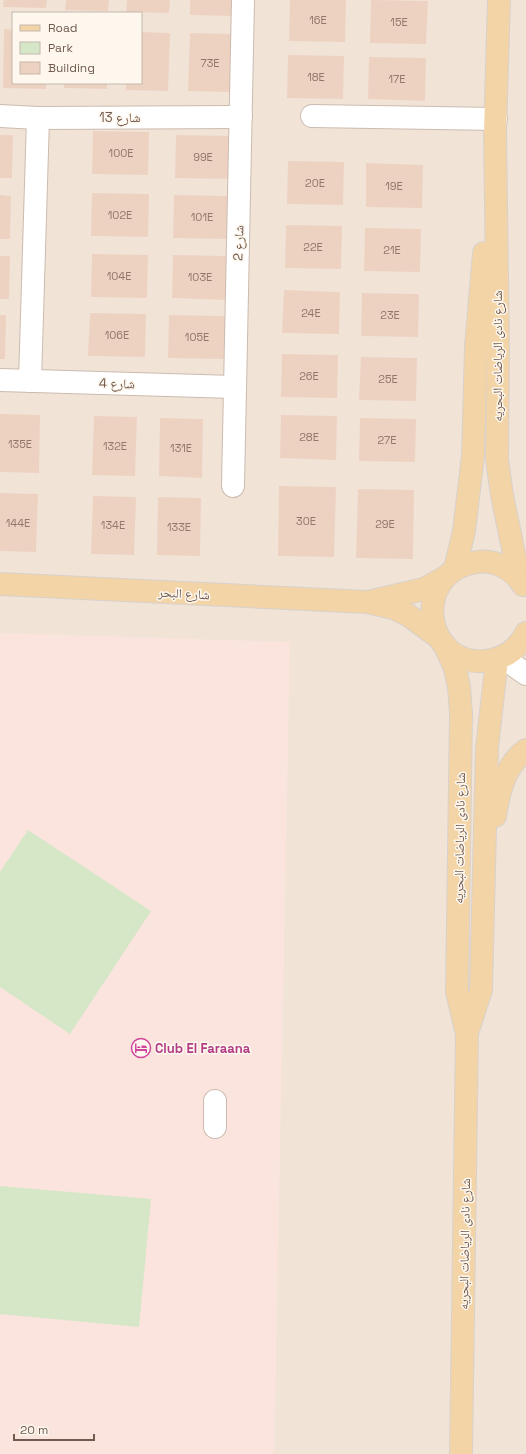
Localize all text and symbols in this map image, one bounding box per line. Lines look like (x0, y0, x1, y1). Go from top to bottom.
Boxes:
legend (12, 12, 142, 84)
house number: 16E (309, 13, 327, 27)
house number: 15E (390, 15, 408, 29)
text: Road (48, 20, 77, 36)
text: Park (48, 40, 73, 56)
house number: 73E (200, 56, 220, 70)
text: Building (48, 60, 95, 76)
house number: 18E (307, 70, 325, 84)
house number: 17E (389, 72, 406, 86)
street label: شارع 13 (99, 109, 141, 127)
house number: 100E (109, 146, 133, 160)
house number: 99E (193, 150, 213, 164)
house number: 20E (305, 176, 325, 190)
house number: 19E (385, 179, 403, 193)
house number: 102E (108, 208, 132, 222)
house number: 101E (191, 210, 213, 224)
street label: شارع 2 (229, 225, 249, 261)
house number: 22E (303, 240, 323, 254)
house number: 21E (383, 243, 401, 257)
house number: 104E (107, 269, 131, 283)
house number: 103E (188, 270, 212, 284)
street label: شارع نادى الرياضات البحريه (489, 290, 507, 422)
house number: 24E (301, 306, 321, 320)
house number: 23E (380, 308, 400, 322)
house number: 106E (105, 328, 129, 342)
house number: 105E (185, 330, 209, 344)
house number: 26E (299, 369, 319, 383)
house number: 25E (378, 372, 398, 386)
street label: شارع 4 (99, 374, 135, 394)
house number: 28E (299, 430, 319, 444)
house number: 27E (378, 433, 396, 447)
house number: 135E (8, 437, 32, 451)
house number: 132E (103, 439, 127, 453)
house number: 131E (170, 441, 192, 455)
house number: 30E (296, 514, 316, 528)
house number: 144E (6, 516, 30, 530)
house number: 29E (375, 517, 395, 531)
house number: 134E (101, 518, 125, 532)
house number: 133E (167, 520, 191, 534)
street label: شارع البحر (157, 584, 210, 604)
street label: شارع نادى الرياضات البحريه (450, 772, 470, 904)
hotel icon: Club El Faraana (130, 1037, 152, 1059)
place label: Club El Faraana (155, 1040, 251, 1057)
street label: شارع نادى الرياضات البحريه (455, 1178, 475, 1310)
scale bar (14, 1416, 94, 1442)
text: 20 m (20, 1422, 48, 1438)

